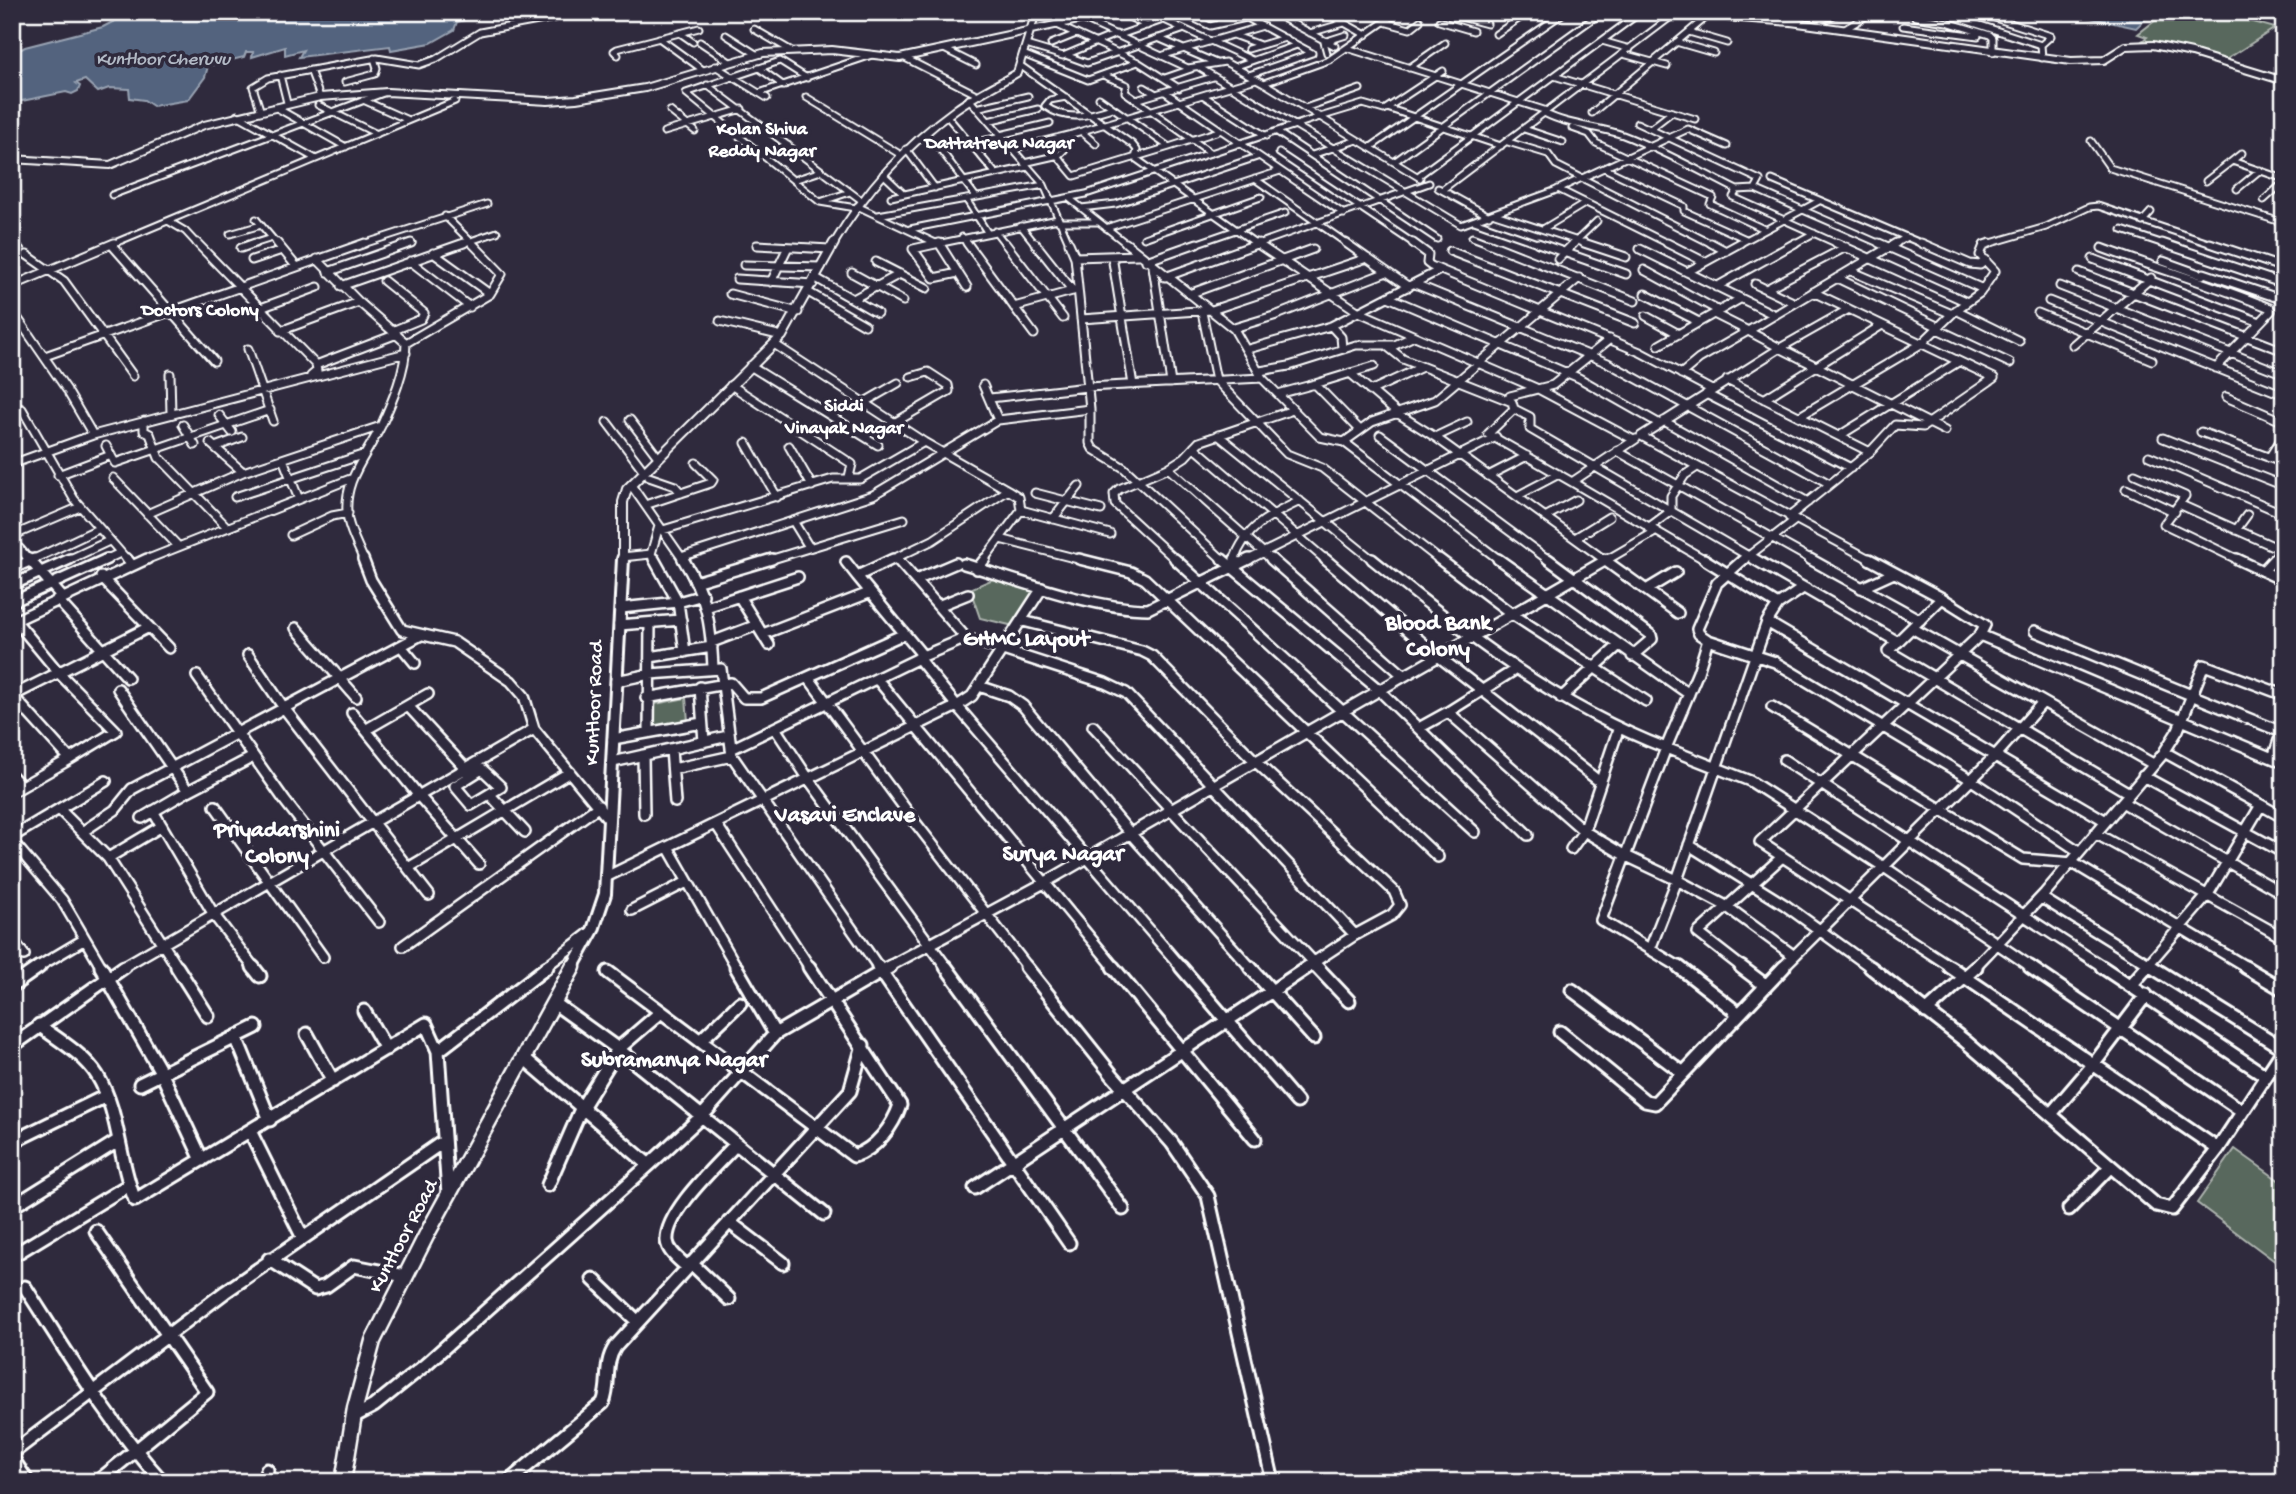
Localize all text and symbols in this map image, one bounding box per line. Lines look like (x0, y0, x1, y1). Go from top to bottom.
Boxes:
water label: Kuntloor Cheruvu (96, 49, 232, 72)
district label: Kolan Shiva Reddy Nagar (708, 119, 818, 164)
district label: Dattatreya Nagar (923, 133, 1076, 156)
district label: Doctors Colony (139, 300, 259, 323)
district label: Siddi Vinayak Nagar (784, 396, 905, 441)
district label: Blood Bank Colony (1384, 611, 1493, 664)
district label: GHMC Layout (963, 627, 1092, 654)
street label: Kuntloor Road (581, 639, 611, 766)
district label: Vasavi Enclave (774, 803, 916, 830)
district label: Priyadarshini Colony (212, 818, 340, 871)
district label: Surya Nagar (1003, 842, 1126, 869)
district label: Subramanya Nagar (581, 1048, 770, 1075)
street label: Kuntloor Road (365, 1175, 446, 1298)

